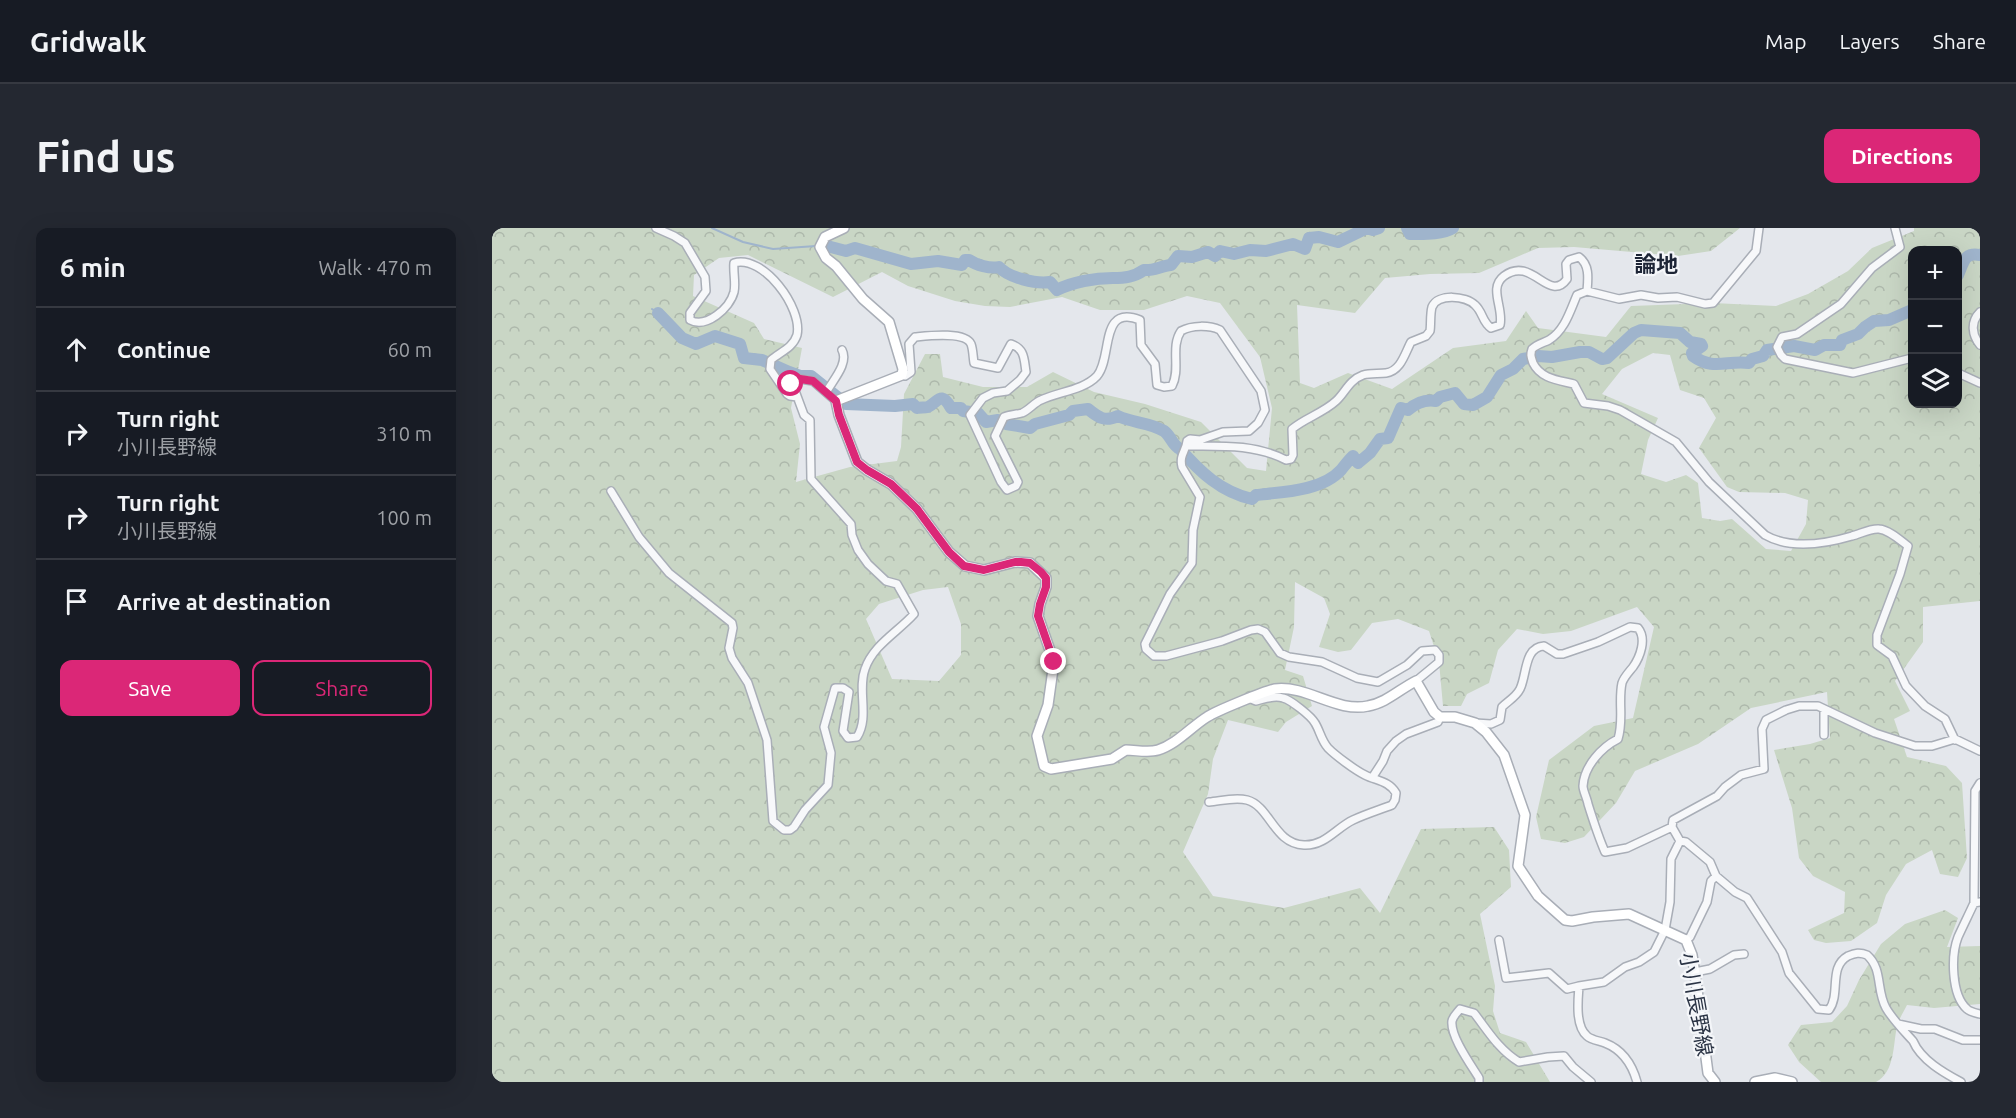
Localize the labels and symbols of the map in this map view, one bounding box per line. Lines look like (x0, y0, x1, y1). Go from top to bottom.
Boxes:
district label: 論地 (1634, 251, 1678, 276)
route start (777, 370, 803, 396)
route end (1040, 648, 1066, 674)
street label: 小川長野線 (1676, 950, 1718, 1058)

